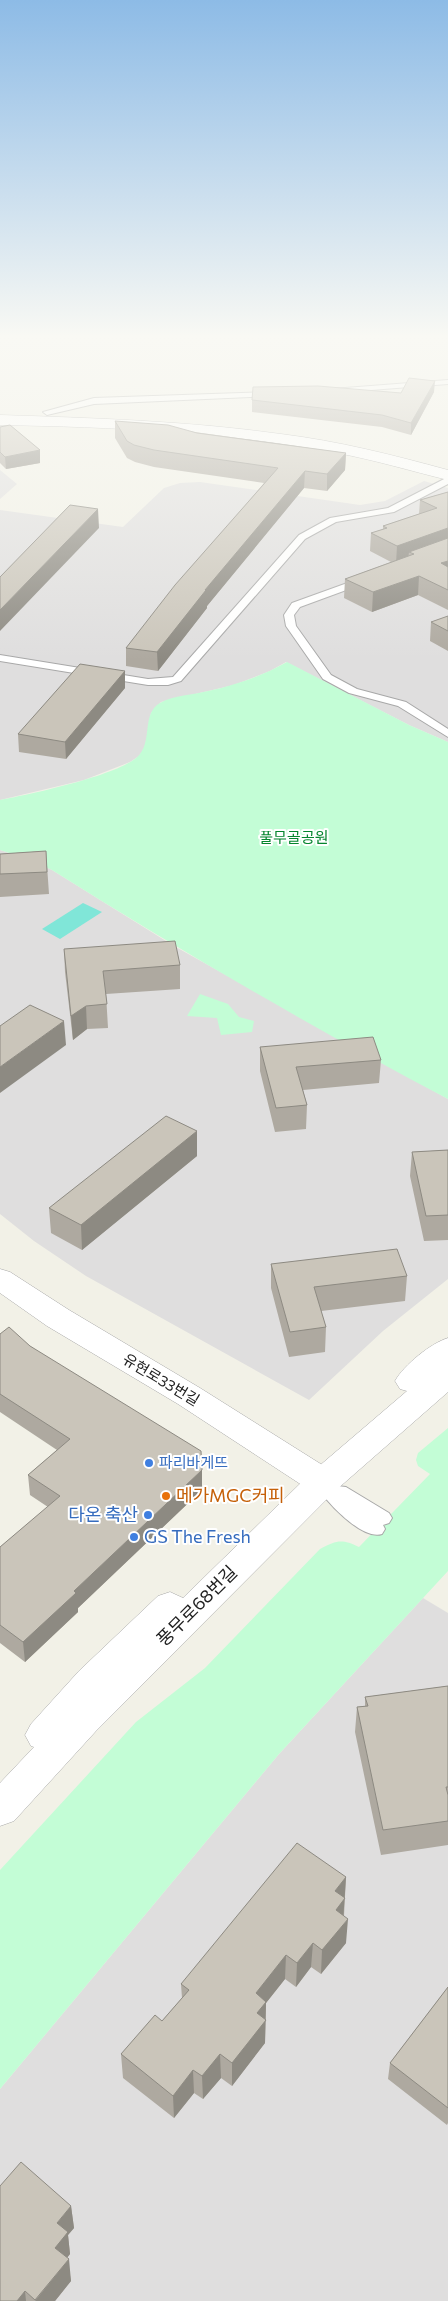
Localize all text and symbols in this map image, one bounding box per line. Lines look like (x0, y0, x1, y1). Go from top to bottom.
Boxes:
park label: 풀무골공원 (259, 828, 329, 846)
street label: 유현로33번길 (120, 1349, 203, 1409)
place label: 파리바게뜨 (159, 1453, 228, 1471)
marker: 파리바게뜨 (143, 1457, 155, 1469)
place label: 메가MGC커피 (176, 1484, 285, 1506)
marker: 메가MGC커피 (160, 1490, 172, 1502)
place label: 다온 축산 (68, 1503, 138, 1525)
marker: 다온 축산 (142, 1509, 154, 1521)
place label: GS The Fresh (144, 1525, 251, 1547)
marker: GS The Fresh (128, 1531, 140, 1543)
street label: 풍무로68번길 (152, 1561, 241, 1650)

